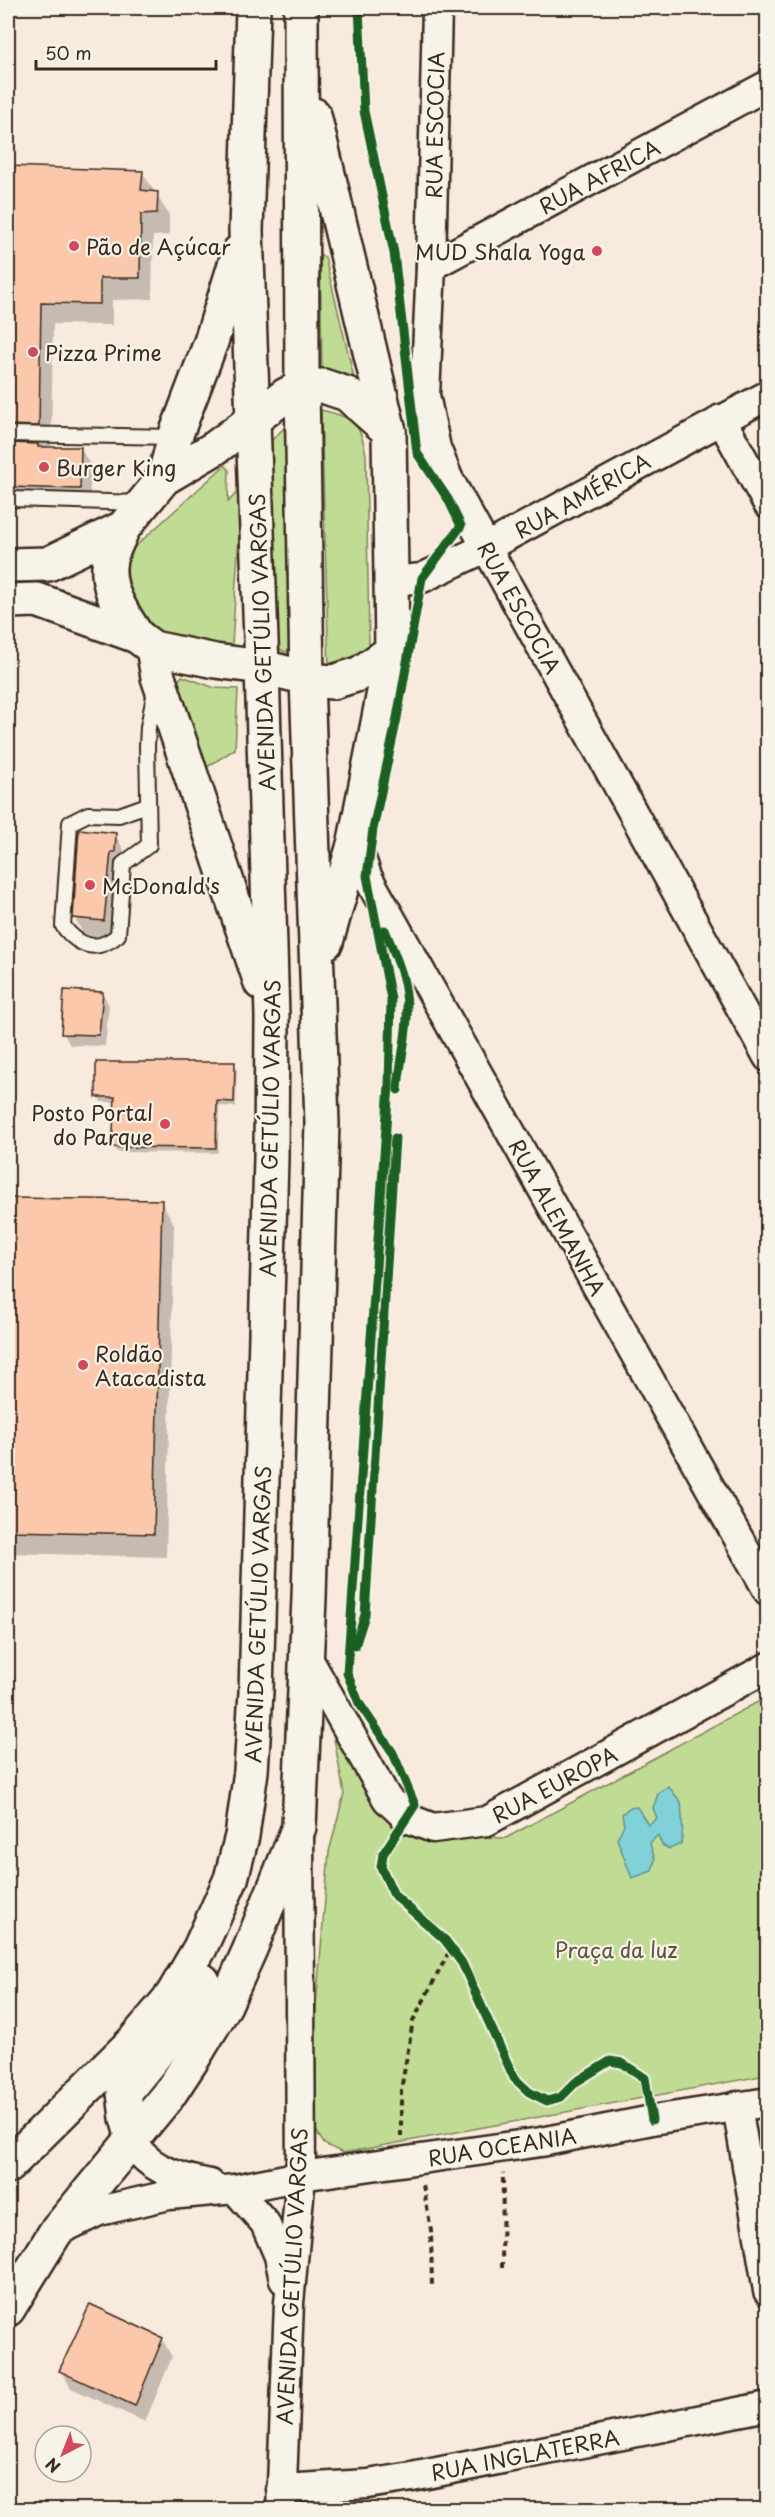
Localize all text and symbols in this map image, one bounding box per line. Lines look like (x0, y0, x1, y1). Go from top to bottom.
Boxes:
scale bar (36, 33, 216, 71)
text: 50 m (45, 39, 92, 66)
street label: RUA ESCOCIA (417, 51, 451, 199)
street label: RUA AFRICA (533, 131, 665, 221)
place label: Pão de Açúcar (86, 230, 231, 262)
place label: MUD Shala Yoga (415, 235, 585, 267)
marker: Pão de Açúcar (67, 239, 81, 253)
marker: MUD Shala Yoga (590, 244, 604, 258)
place label: Pizza Prime (45, 336, 162, 368)
marker: Pizza Prime (26, 345, 40, 359)
street label: RUA AMÉRICA (508, 444, 656, 546)
place label: Burger King (56, 451, 176, 483)
marker: Burger King (37, 460, 51, 474)
street label: AVENIDA GETÚLIO VARGAS (240, 493, 282, 791)
street label: RUA ESCOCIA (470, 535, 570, 679)
place label: McDonald's (102, 869, 220, 901)
marker: McDonald's (83, 878, 97, 892)
street label: AVENIDA GETÚLIO VARGAS (250, 979, 288, 1277)
place label: Posto Portal do Parque (31, 1096, 153, 1152)
marker: Posto Portal do Parque (158, 1117, 172, 1131)
street label: RUA ALEMANHA (502, 1133, 614, 1301)
place label: Roldão Atacadista (95, 1337, 206, 1393)
marker: Roldão Atacadista (76, 1358, 90, 1372)
street label: AVENIDA GETÚLIO VARGAS (236, 1465, 278, 1763)
street label: RUA EUROPA (486, 1738, 622, 1830)
park label: Praça da luz (555, 1933, 677, 1965)
street label: RUA OCEANIA (425, 2118, 579, 2174)
street label: AVENIDA GETÚLIO VARGAS (267, 2126, 315, 2426)
street label: RUA INGLATERRA (428, 2420, 622, 2488)
north arrow (33, 2424, 93, 2484)
text: N (40, 2453, 65, 2479)

